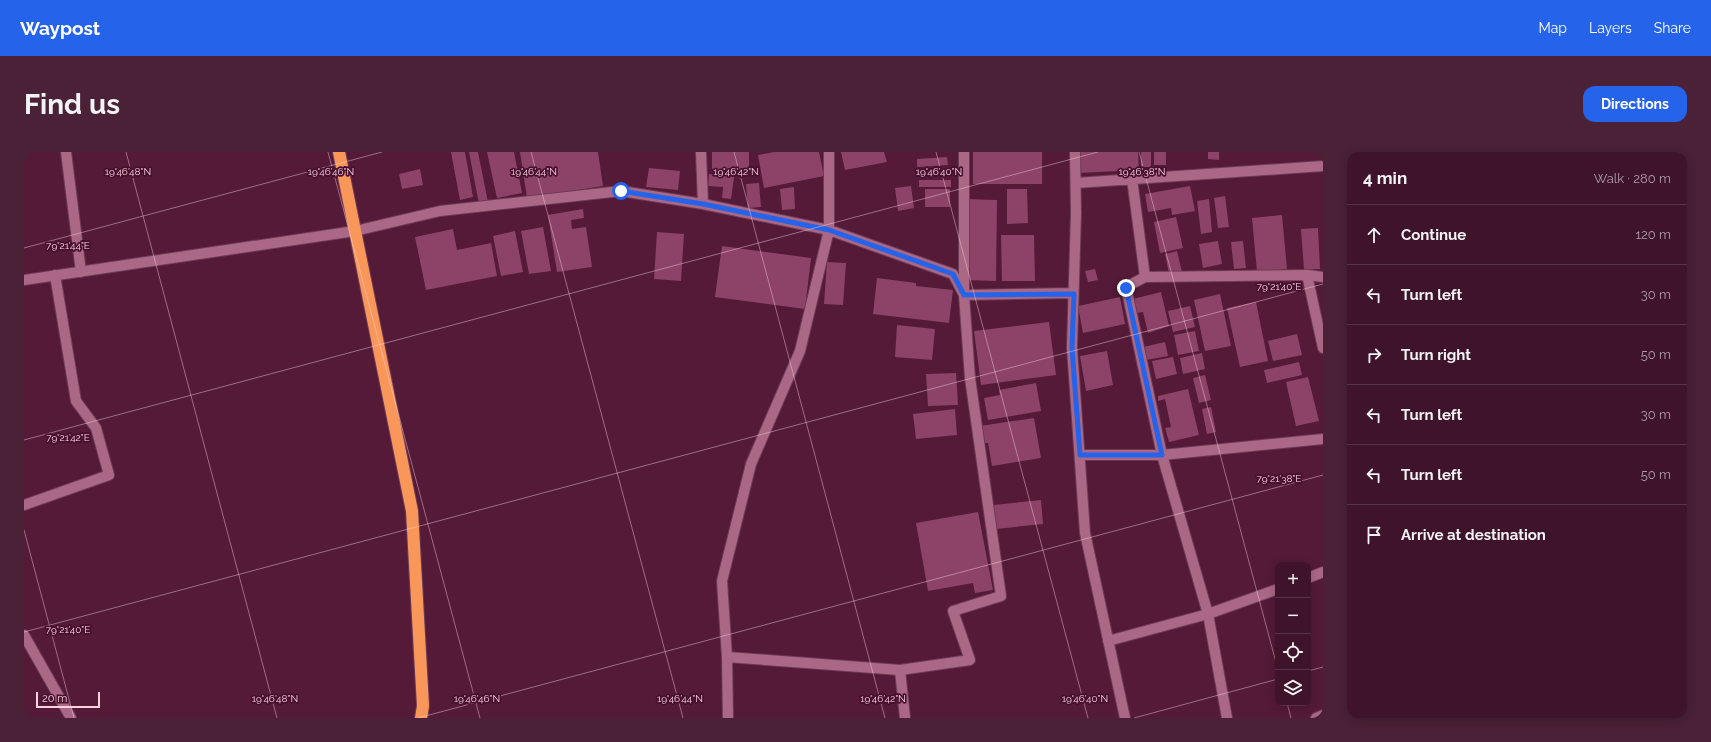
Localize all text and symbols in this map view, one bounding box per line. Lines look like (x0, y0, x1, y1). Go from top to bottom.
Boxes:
text: Waypost (20, 17, 100, 39)
text: Map (1539, 20, 1567, 36)
text: Layers (1589, 20, 1632, 36)
text: Share (1654, 20, 1691, 36)
button: Directions (1583, 86, 1687, 122)
text: Find us (24, 88, 120, 121)
text: 19°46'48"N (105, 166, 151, 177)
text: 19°46'46"N (308, 166, 354, 177)
text: 19°46'44"N (511, 166, 557, 177)
text: 19°46'42"N (713, 166, 759, 177)
text: 19°46'40"N (916, 166, 962, 177)
text: 19°46'38"N (1119, 166, 1165, 177)
text: 4 min (1363, 168, 1407, 188)
text: Walk · 280 m (1594, 171, 1671, 186)
route start (612, 182, 630, 200)
icon: ahead (1363, 224, 1385, 246)
text: Continue (1401, 226, 1466, 244)
text: 120 m (1635, 227, 1671, 242)
text: 79°21'44"E (46, 240, 90, 251)
route end (1117, 279, 1135, 297)
text: 79°21'40"E (1257, 281, 1301, 292)
icon: left (1363, 284, 1385, 306)
text: Turn left (1401, 286, 1462, 304)
text: 30 m (1641, 287, 1671, 302)
icon: right (1363, 344, 1385, 366)
text: Turn right (1401, 346, 1471, 364)
text: 50 m (1641, 347, 1671, 362)
icon: left (1363, 404, 1385, 426)
text: Turn left (1401, 406, 1462, 424)
text: 30 m (1641, 407, 1671, 422)
text: 79°21'42"E (46, 432, 90, 443)
icon: left (1363, 464, 1385, 486)
text: Turn left (1401, 466, 1462, 484)
text: 50 m (1641, 467, 1671, 482)
text: 79°21'38"E (1257, 473, 1301, 484)
icon: arrive (1363, 524, 1385, 546)
text: Arrive at destination (1401, 526, 1546, 544)
map controls (1275, 562, 1311, 706)
button: + (1275, 562, 1311, 598)
button: − (1275, 598, 1311, 634)
text: 79°21'40"E (46, 624, 90, 635)
button: locate (1275, 634, 1311, 670)
button: layers (1275, 670, 1311, 706)
scale bar (36, 690, 100, 709)
text: 20 m (42, 692, 67, 705)
text: 19°46'48"N (252, 693, 298, 704)
text: 19°46'46"N (454, 693, 500, 704)
text: 19°46'44"N (657, 693, 703, 704)
text: 19°46'42"N (860, 693, 906, 704)
text: 19°46'40"N (1062, 693, 1108, 704)

